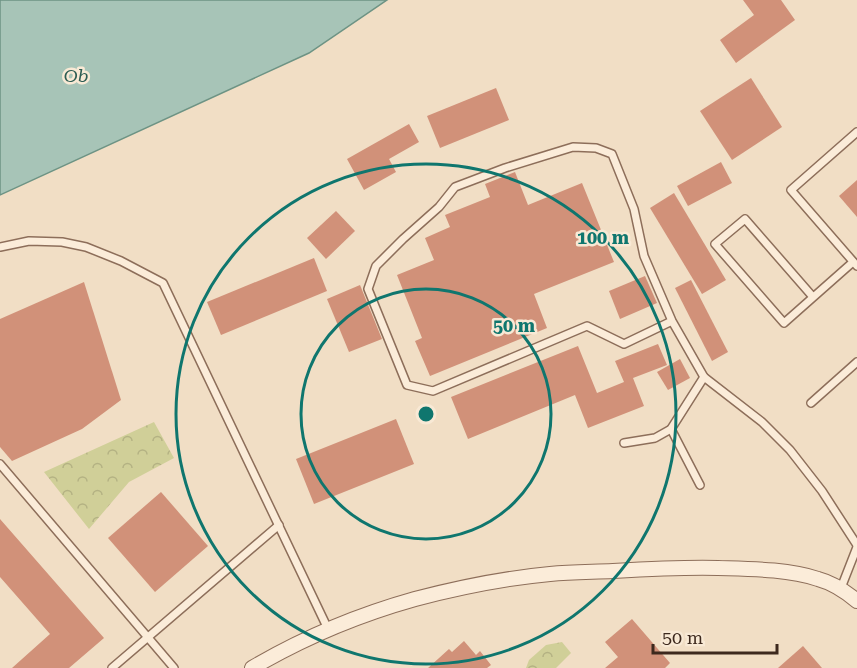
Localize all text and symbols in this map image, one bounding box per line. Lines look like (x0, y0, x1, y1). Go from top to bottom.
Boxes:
water label: Ob (64, 65, 88, 86)
text: 100 m (577, 227, 630, 248)
text: 50 m (493, 315, 536, 336)
centre of rings (416, 404, 436, 424)
scale bar (653, 617, 778, 655)
text: 50 m (662, 627, 703, 648)

